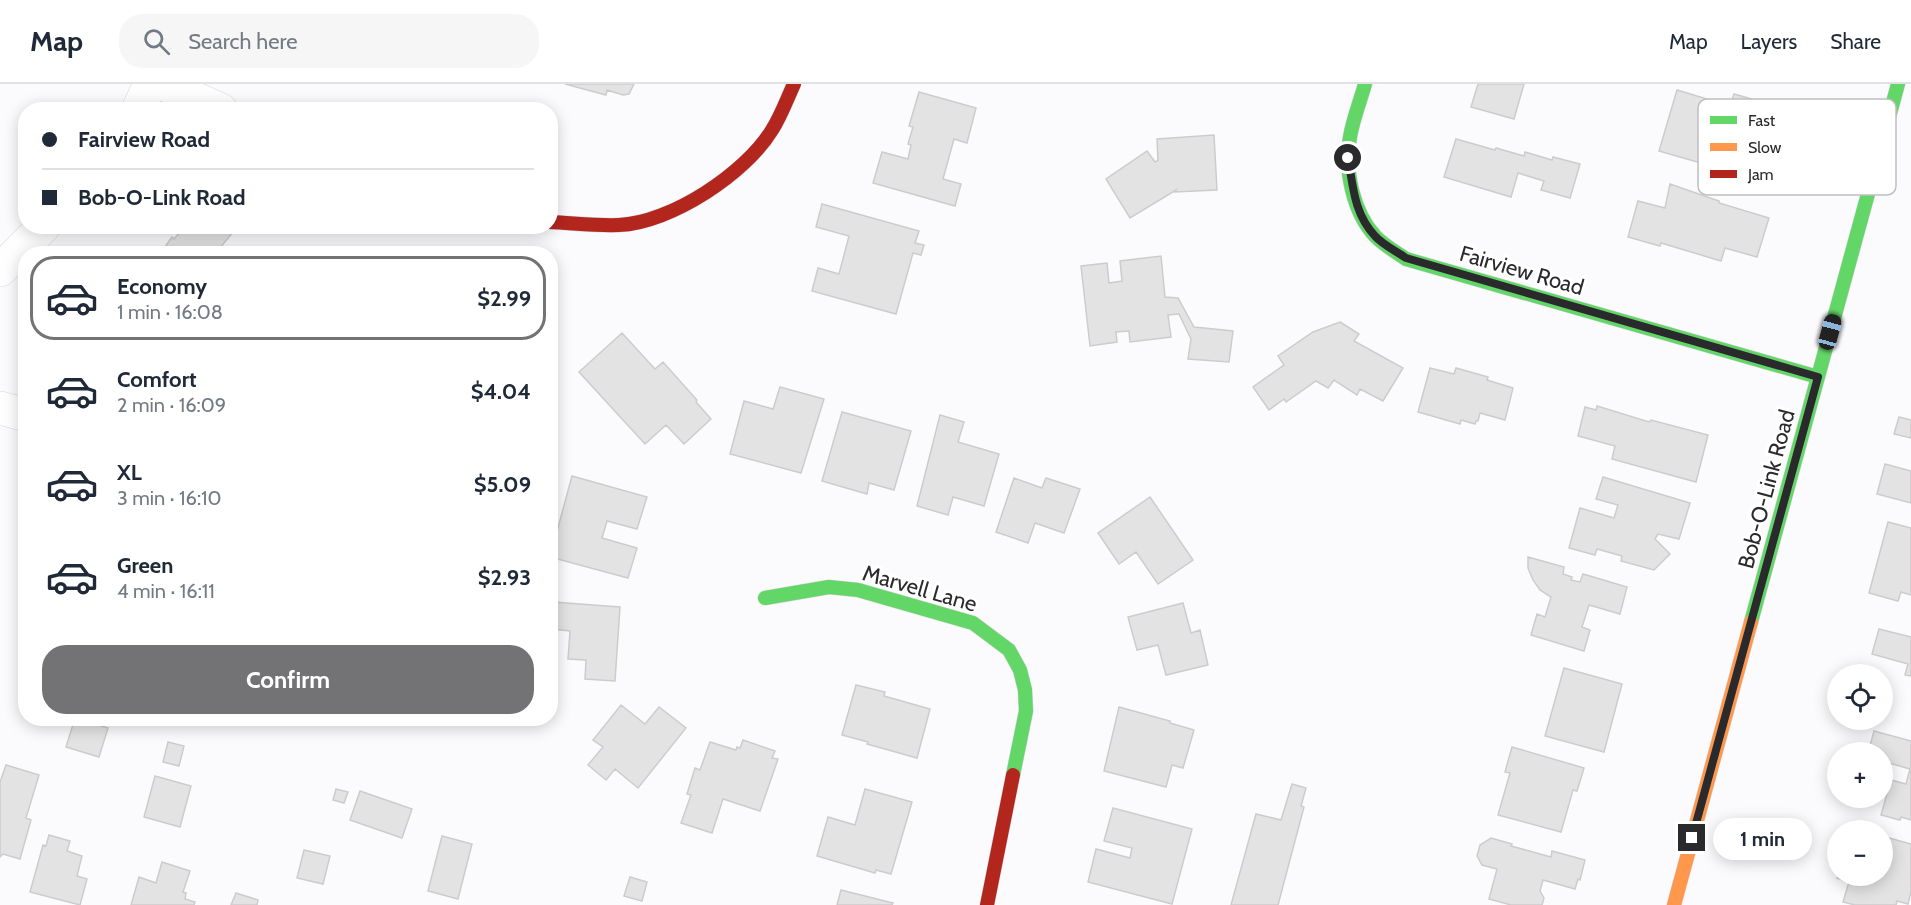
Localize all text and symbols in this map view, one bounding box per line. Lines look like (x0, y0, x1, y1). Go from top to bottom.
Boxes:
search box (119, 14, 539, 68)
text: Map (30, 24, 83, 58)
icon: search (140, 25, 173, 58)
text: Search here (188, 28, 297, 55)
text: Map (1669, 29, 1708, 54)
text: Layers (1741, 29, 1797, 54)
text: Share (1830, 29, 1881, 54)
legend (1698, 99, 1896, 195)
text: Fast (1748, 111, 1776, 130)
text: Fairview Road (78, 126, 210, 153)
text: Slow (1748, 138, 1782, 157)
route start (1334, 144, 1361, 171)
text: Jam (1747, 165, 1774, 184)
text: Bob-O-Link Road (78, 184, 245, 211)
street label: Fairview Road (1457, 240, 1587, 301)
icon: car (45, 271, 99, 325)
text: Economy (117, 273, 207, 300)
text: $2.99 (477, 285, 531, 312)
text: 1 min · 16:08 (117, 300, 223, 324)
car (1817, 312, 1843, 352)
icon: car (45, 364, 99, 418)
text: Comfort (117, 366, 196, 393)
text: $4.04 (471, 378, 531, 405)
text: 2 min · 16:09 (117, 393, 226, 417)
street label: Bob-O-Link Road (1732, 407, 1801, 572)
icon: car (45, 457, 99, 511)
text: XL (117, 459, 142, 486)
text: $5.09 (474, 471, 531, 498)
text: 3 min · 16:10 (117, 486, 222, 510)
icon: car (45, 550, 99, 604)
text: Green (117, 552, 173, 579)
street label: Marvell Lane (860, 559, 980, 618)
text: $2.93 (478, 564, 531, 591)
text: 4 min · 16:11 (117, 579, 215, 603)
button: Confirm (42, 645, 534, 714)
map controls (1827, 664, 1893, 886)
button: locate (1827, 664, 1893, 730)
button: + (1827, 742, 1893, 808)
callout: 1 min (1713, 817, 1812, 859)
button: − (1827, 820, 1893, 886)
route end (1678, 824, 1705, 851)
text: 1 min (1740, 827, 1785, 851)

